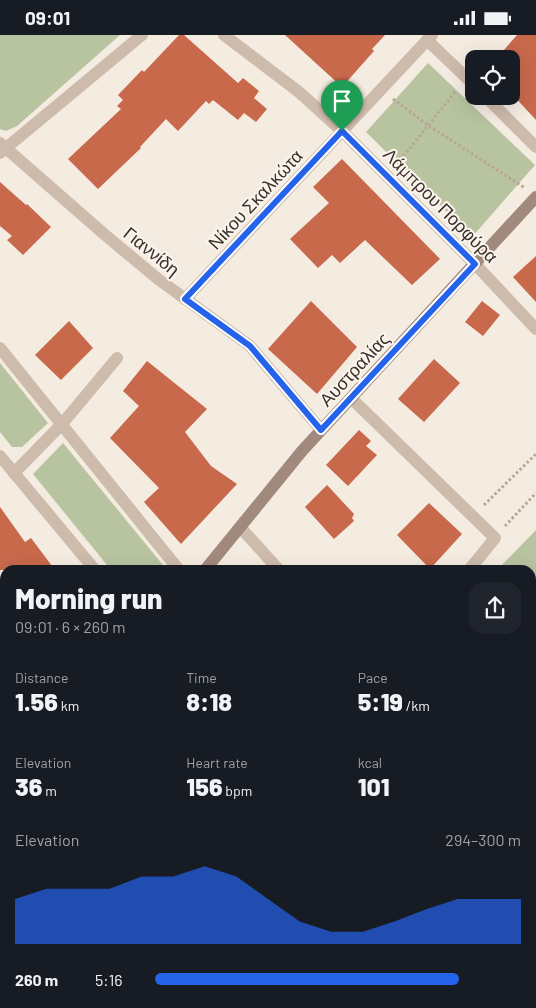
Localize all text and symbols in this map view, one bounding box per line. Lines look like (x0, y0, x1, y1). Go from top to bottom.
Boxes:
text: 09:01 (25, 6, 70, 29)
map controls (465, 50, 520, 105)
button: locate (465, 50, 520, 105)
pin (321, 80, 363, 131)
icon: arrive (328, 87, 356, 115)
street label: Λάμπρου Πορφύρα (379, 143, 503, 267)
street label: Νίκου Σκαλκώτα (203, 145, 307, 253)
street label: Γιαννίδη (120, 222, 184, 280)
street label: Αυστραλίας (314, 327, 394, 410)
text: Morning run (15, 581, 163, 615)
button: share (469, 582, 521, 634)
text: 09:01 · 6 × 260 m (15, 617, 125, 636)
text: Distance (15, 669, 68, 686)
text: Time (186, 669, 217, 686)
text: Pace (358, 669, 388, 686)
text: 1.56 (15, 686, 58, 716)
text: 8:18 (186, 686, 232, 716)
text: 5:19 (358, 686, 403, 716)
text: km (58, 697, 79, 714)
text: /km (403, 697, 430, 714)
text: Elevation (15, 754, 71, 771)
text: Heart rate (186, 754, 248, 771)
text: kcal (358, 754, 382, 771)
text: 36 (15, 771, 42, 801)
text: 156 (186, 771, 223, 801)
text: 101 (358, 771, 390, 801)
text: m (42, 782, 57, 799)
text: bpm (223, 782, 252, 799)
text: Elevation (15, 830, 79, 849)
text: 294–300 m (445, 830, 521, 849)
text: 260 m (15, 970, 58, 989)
text: 5:16 (95, 970, 123, 989)

